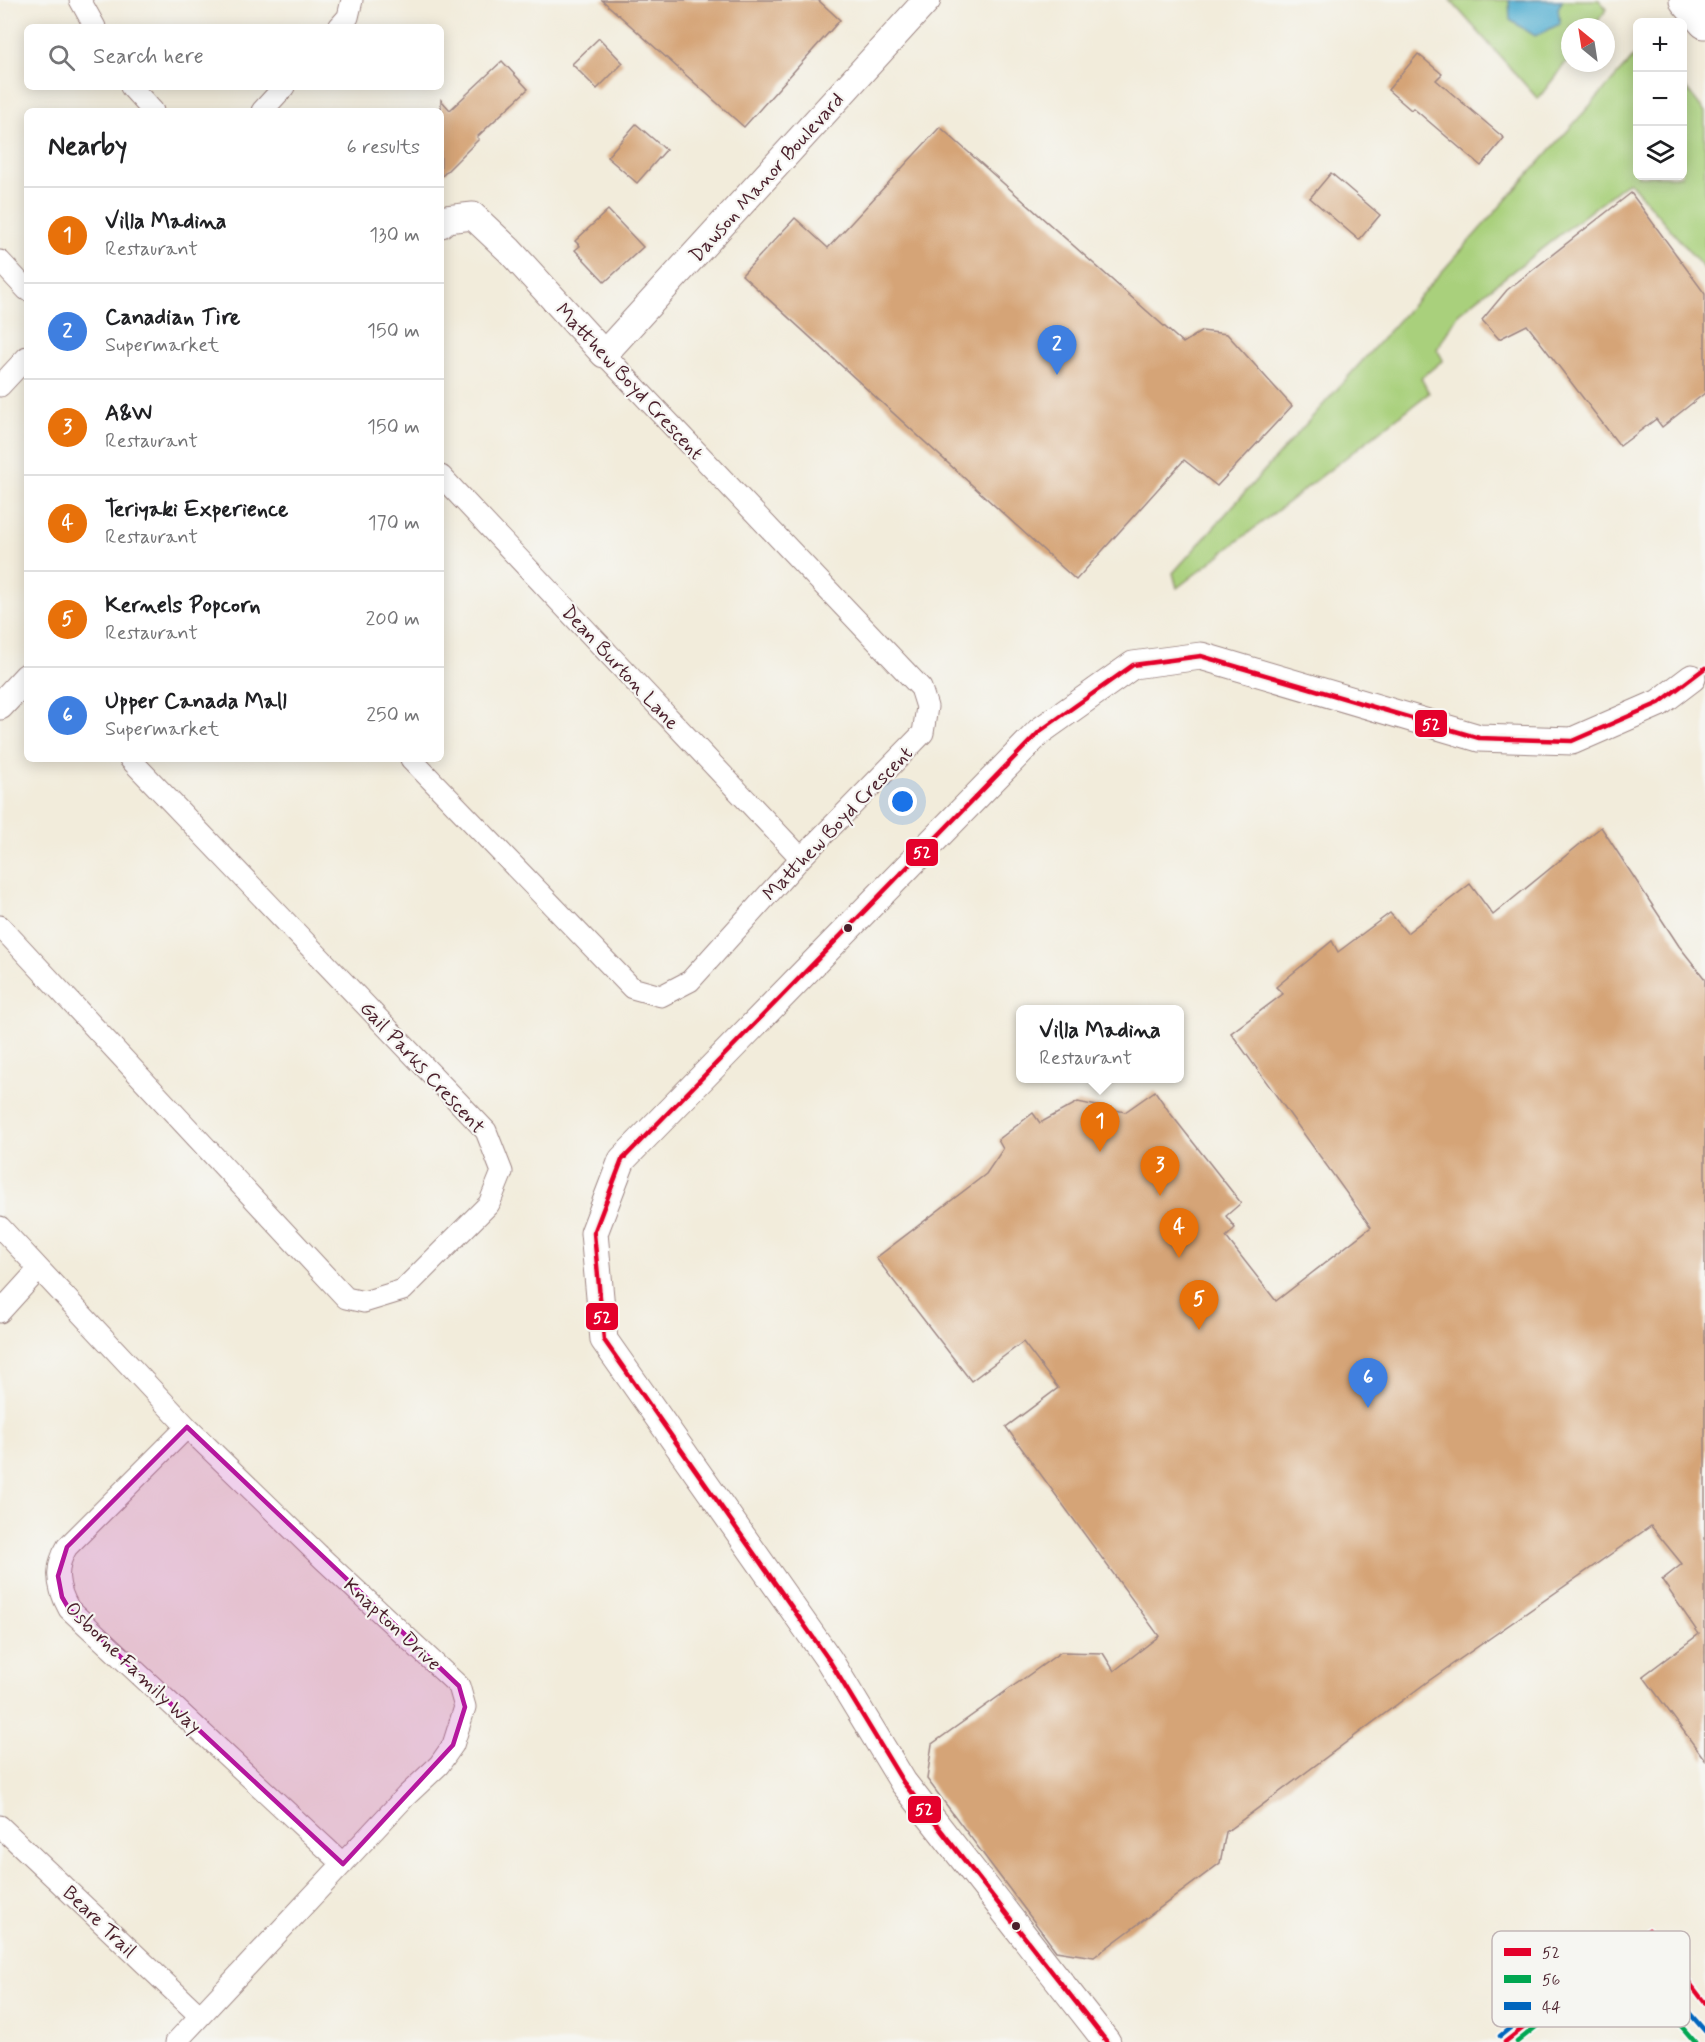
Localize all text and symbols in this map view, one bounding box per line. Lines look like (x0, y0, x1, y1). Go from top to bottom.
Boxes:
north arrow (1561, 18, 1615, 72)
map controls (1633, 18, 1687, 180)
button: + (1633, 18, 1687, 72)
search box (24, 24, 444, 90)
icon: search (45, 41, 78, 74)
text: Search here (93, 43, 204, 71)
button: − (1633, 72, 1687, 126)
street label: Dawson Manor Boulevard (684, 87, 851, 269)
button: layers (1633, 126, 1687, 180)
text: Nearby (48, 130, 127, 164)
text: 6 results (347, 134, 420, 161)
text: Villa Madina (105, 208, 227, 236)
text: 1 (63, 222, 72, 249)
text: 130 m (369, 222, 420, 249)
text: Restaurant (105, 236, 198, 263)
street label: Matthew Boyd Crescent (549, 298, 709, 466)
text: Canadian Tire (105, 304, 240, 332)
text: 2 (63, 318, 72, 345)
text: 150 m (367, 318, 420, 345)
pin: 2 (1038, 326, 1076, 375)
text: Supermarket (105, 332, 219, 359)
text: A&W (105, 400, 152, 428)
text: 3 (63, 414, 72, 441)
text: 150 m (367, 414, 420, 441)
text: Restaurant (105, 428, 198, 455)
text: Teriyaki Experience (105, 496, 288, 524)
text: 4 (62, 510, 73, 537)
text: 170 m (368, 510, 420, 537)
text: Restaurant (105, 524, 198, 551)
text: Kernels Popcorn (105, 592, 261, 620)
street label: Dean Burton Lane (555, 600, 685, 736)
text: 5 (62, 606, 74, 633)
text: 200 m (365, 606, 420, 633)
text: Restaurant (105, 620, 198, 647)
text: Upper Canada Mall (105, 688, 287, 716)
text: 6 (62, 702, 73, 729)
text: 250 m (366, 702, 420, 729)
line badge: 52 (1414, 709, 1448, 738)
text: 52 (1422, 715, 1440, 736)
text: Supermarket (105, 716, 219, 743)
street label: Matthew Boyd Crescent (757, 741, 919, 907)
your location (888, 787, 917, 816)
line badge: 52 (905, 838, 939, 867)
text: 52 (913, 843, 931, 864)
unlabelled marker (842, 922, 854, 934)
street label: Gail Parks Crescent (353, 996, 491, 1140)
popup (1016, 1005, 1184, 1083)
text: Villa Madina (1039, 1017, 1161, 1045)
text: Restaurant (1039, 1045, 1132, 1072)
pin: 1 (1080, 1102, 1120, 1152)
pin: 3 (1140, 1146, 1180, 1196)
pin: 4 (1160, 1208, 1198, 1258)
pin: 5 (1180, 1280, 1218, 1330)
line badge: 52 (585, 1302, 619, 1331)
text: 52 (593, 1308, 611, 1329)
pin: 6 (1348, 1358, 1388, 1408)
street label: Knapton Drive (337, 1573, 447, 1678)
street label: Osborne Family Way (59, 1596, 207, 1740)
line badge: 52 (907, 1795, 942, 1824)
text: 52 (915, 1800, 933, 1821)
street label: Beare Trail (56, 1880, 142, 1964)
unlabelled marker (1010, 1920, 1022, 1932)
legend (1492, 1931, 1690, 2027)
text: 52 (1542, 1943, 1560, 1964)
text: 56 (1542, 1970, 1561, 1991)
text: 44 (1542, 1997, 1561, 2018)

